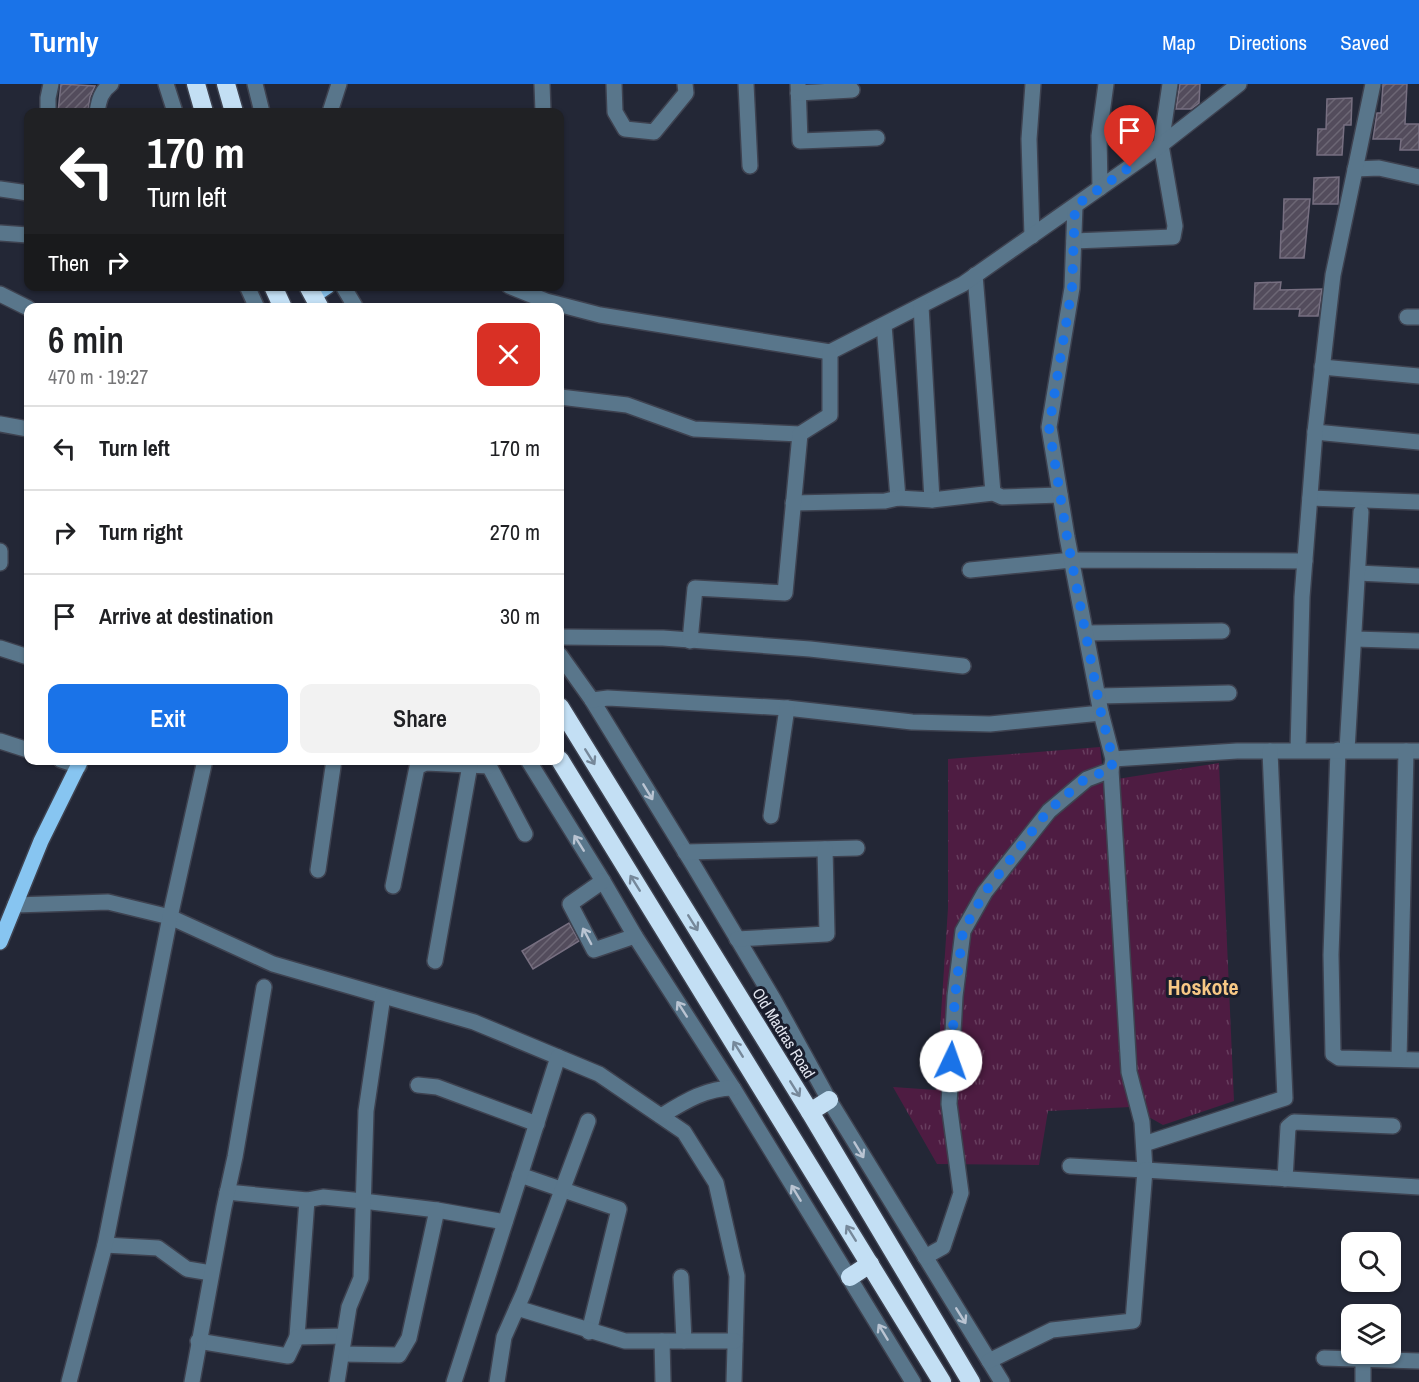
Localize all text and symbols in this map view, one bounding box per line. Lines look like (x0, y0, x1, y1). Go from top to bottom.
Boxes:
text: Turnly (30, 23, 99, 61)
text: Map (1162, 28, 1196, 57)
text: Directions (1229, 28, 1307, 57)
text: Saved (1340, 28, 1389, 57)
pin (1104, 105, 1155, 167)
icon: arrive (1113, 114, 1146, 147)
text: 170 m (147, 125, 245, 181)
icon: left (48, 132, 126, 210)
text: Turn left (147, 179, 226, 215)
icon: right (101, 246, 134, 279)
text: Then (48, 248, 89, 278)
text: 6 min (48, 316, 124, 364)
button: close (477, 323, 540, 386)
text: 470 m · 19:27 (48, 363, 148, 390)
icon: left (48, 432, 81, 465)
text: Turn left (99, 433, 170, 463)
text: 170 m (490, 433, 540, 463)
icon: right (48, 516, 81, 549)
text: Turn right (99, 517, 183, 547)
text: 270 m (490, 517, 540, 547)
icon: arrive (48, 600, 81, 633)
text: Arrive at destination (99, 601, 273, 631)
text: 30 m (500, 601, 540, 631)
button: Exit (48, 684, 288, 753)
button: Share (300, 684, 540, 753)
one-way arrow (585, 748, 597, 765)
one-way arrow (643, 783, 655, 800)
one-way arrow (573, 835, 585, 852)
one-way arrow (629, 875, 641, 892)
one-way arrow (687, 914, 699, 931)
one-way arrow (581, 927, 592, 945)
district label: Hoskote (1167, 972, 1239, 1002)
street label: Old Madras Road (747, 984, 821, 1082)
one-way arrow (675, 1001, 687, 1018)
position arrow (919, 1029, 983, 1093)
one-way arrow (731, 1041, 743, 1058)
one-way arrow (789, 1080, 802, 1097)
one-way arrow (854, 1141, 866, 1158)
one-way arrow (789, 1185, 801, 1202)
one-way arrow (845, 1225, 857, 1242)
map controls (1341, 1232, 1401, 1364)
button: search (1341, 1232, 1401, 1292)
button: layers (1341, 1304, 1401, 1364)
one-way arrow (956, 1307, 968, 1324)
one-way arrow (876, 1324, 888, 1341)

